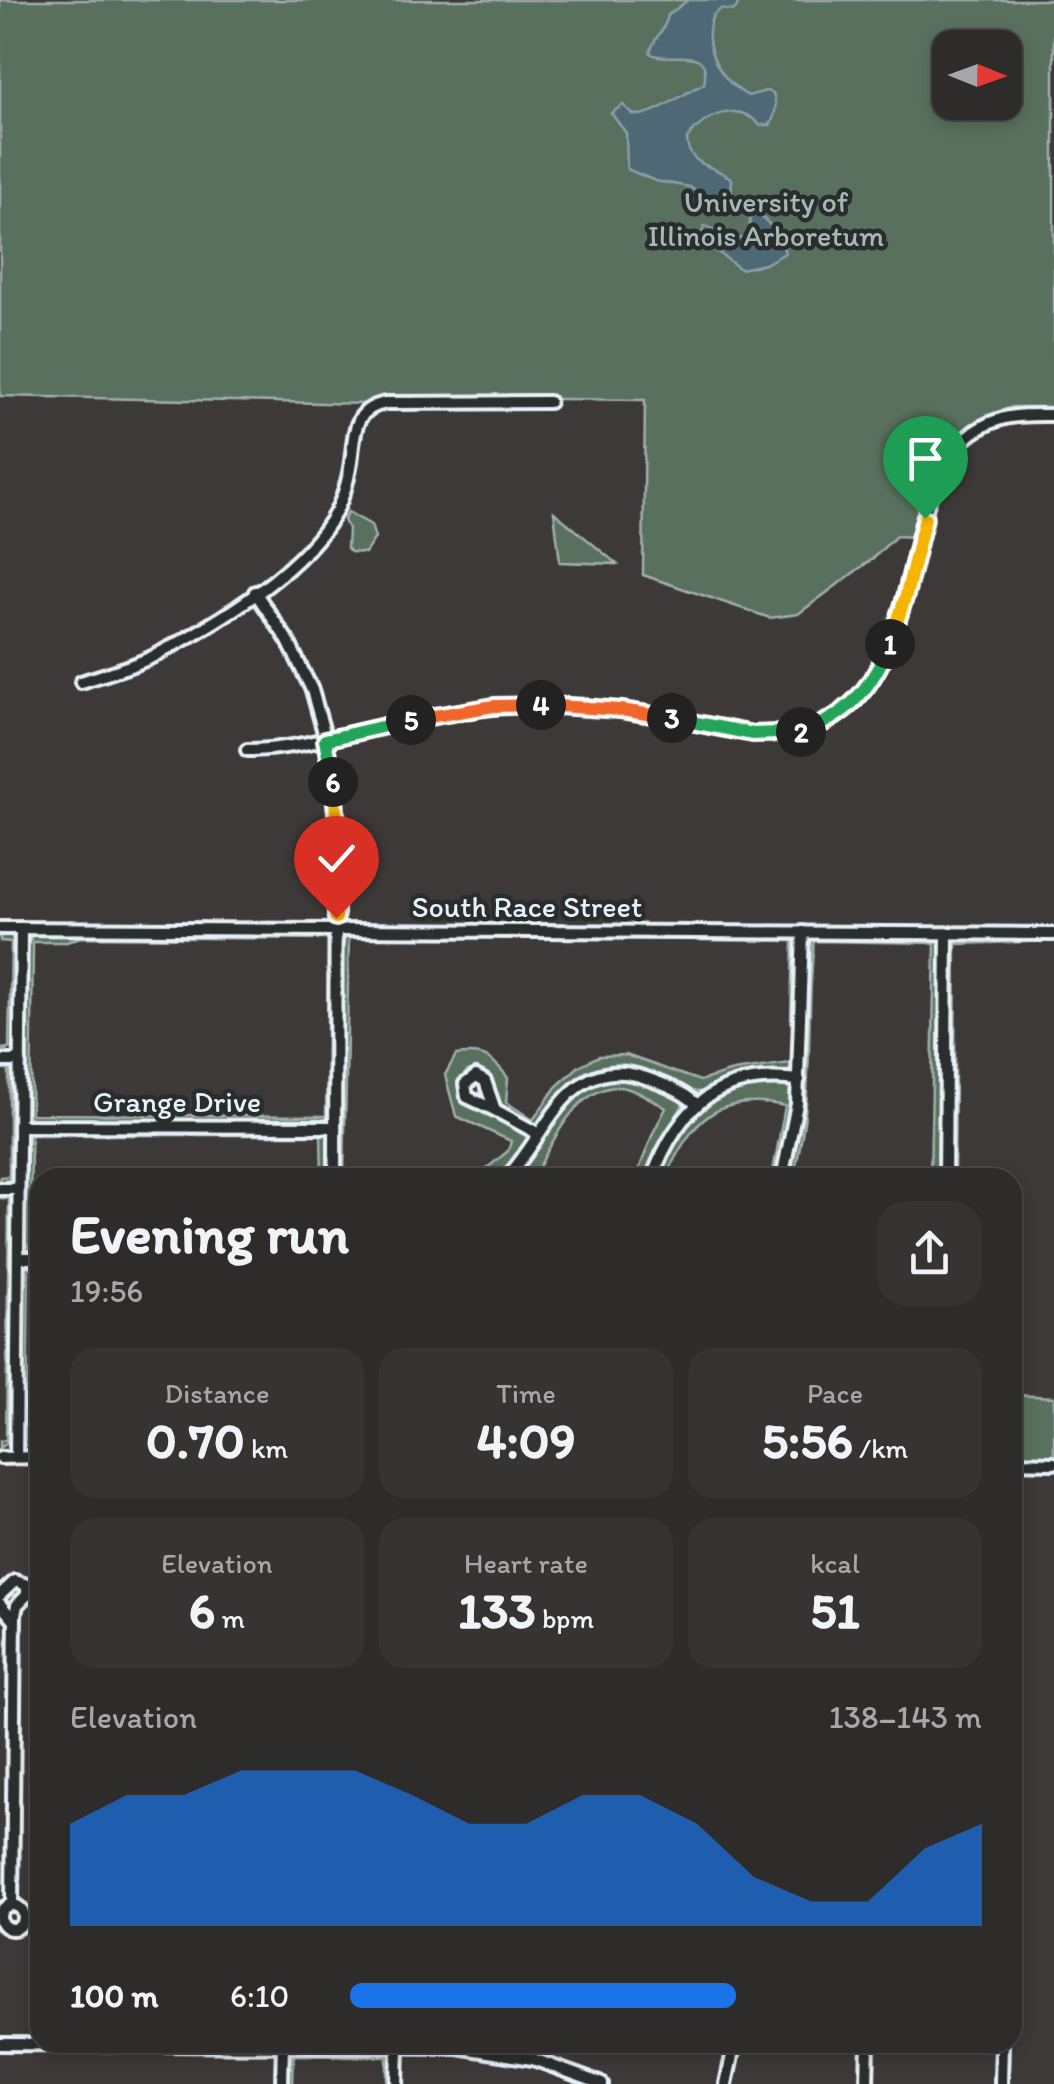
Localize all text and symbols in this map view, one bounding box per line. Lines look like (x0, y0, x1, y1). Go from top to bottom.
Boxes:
north arrow (932, 30, 1022, 120)
map controls (932, 30, 1022, 120)
park label: University of Illinois Arboretum (648, 183, 884, 254)
pin (883, 416, 968, 519)
icon: arrive (898, 431, 953, 486)
pin: 1 (865, 619, 915, 669)
text: 1 (884, 627, 897, 661)
pin: 4 (516, 680, 566, 730)
text: 4 (533, 688, 549, 722)
pin: 3 (647, 693, 697, 743)
pin: 5 (386, 695, 436, 745)
text: 3 (664, 701, 680, 735)
text: 5 (404, 703, 418, 737)
pin: 2 (776, 707, 826, 757)
text: 2 (794, 715, 808, 749)
pin: 6 (308, 757, 358, 807)
text: 6 (326, 765, 340, 799)
pin (294, 816, 379, 919)
icon: check (309, 831, 364, 886)
street label: South Race Street (412, 888, 642, 925)
street label: Grange Drive (93, 1083, 261, 1120)
text: Evening run (70, 1201, 349, 1267)
button: share (877, 1201, 982, 1306)
text: 19:56 (70, 1272, 143, 1310)
text: Distance (165, 1376, 269, 1410)
text: Time (496, 1376, 556, 1410)
text: Pace (807, 1376, 863, 1410)
text: 0.70 (146, 1410, 245, 1471)
text: 4:09 (476, 1410, 576, 1471)
text: 5:56 (762, 1410, 853, 1471)
text: km (245, 1431, 288, 1465)
text: /km (853, 1431, 908, 1465)
text: Elevation (161, 1546, 273, 1580)
text: Heart rate (464, 1546, 588, 1580)
text: kcal (810, 1546, 860, 1580)
text: 6 (189, 1580, 215, 1641)
text: 133 (458, 1580, 536, 1641)
text: 51 (810, 1580, 860, 1641)
text: m (215, 1601, 245, 1635)
text: bpm (536, 1601, 594, 1635)
text: Elevation (70, 1698, 197, 1736)
text: 138–143 m (829, 1698, 982, 1736)
text: 100 m (70, 1977, 158, 2015)
text: 6:10 (230, 1977, 289, 2015)

